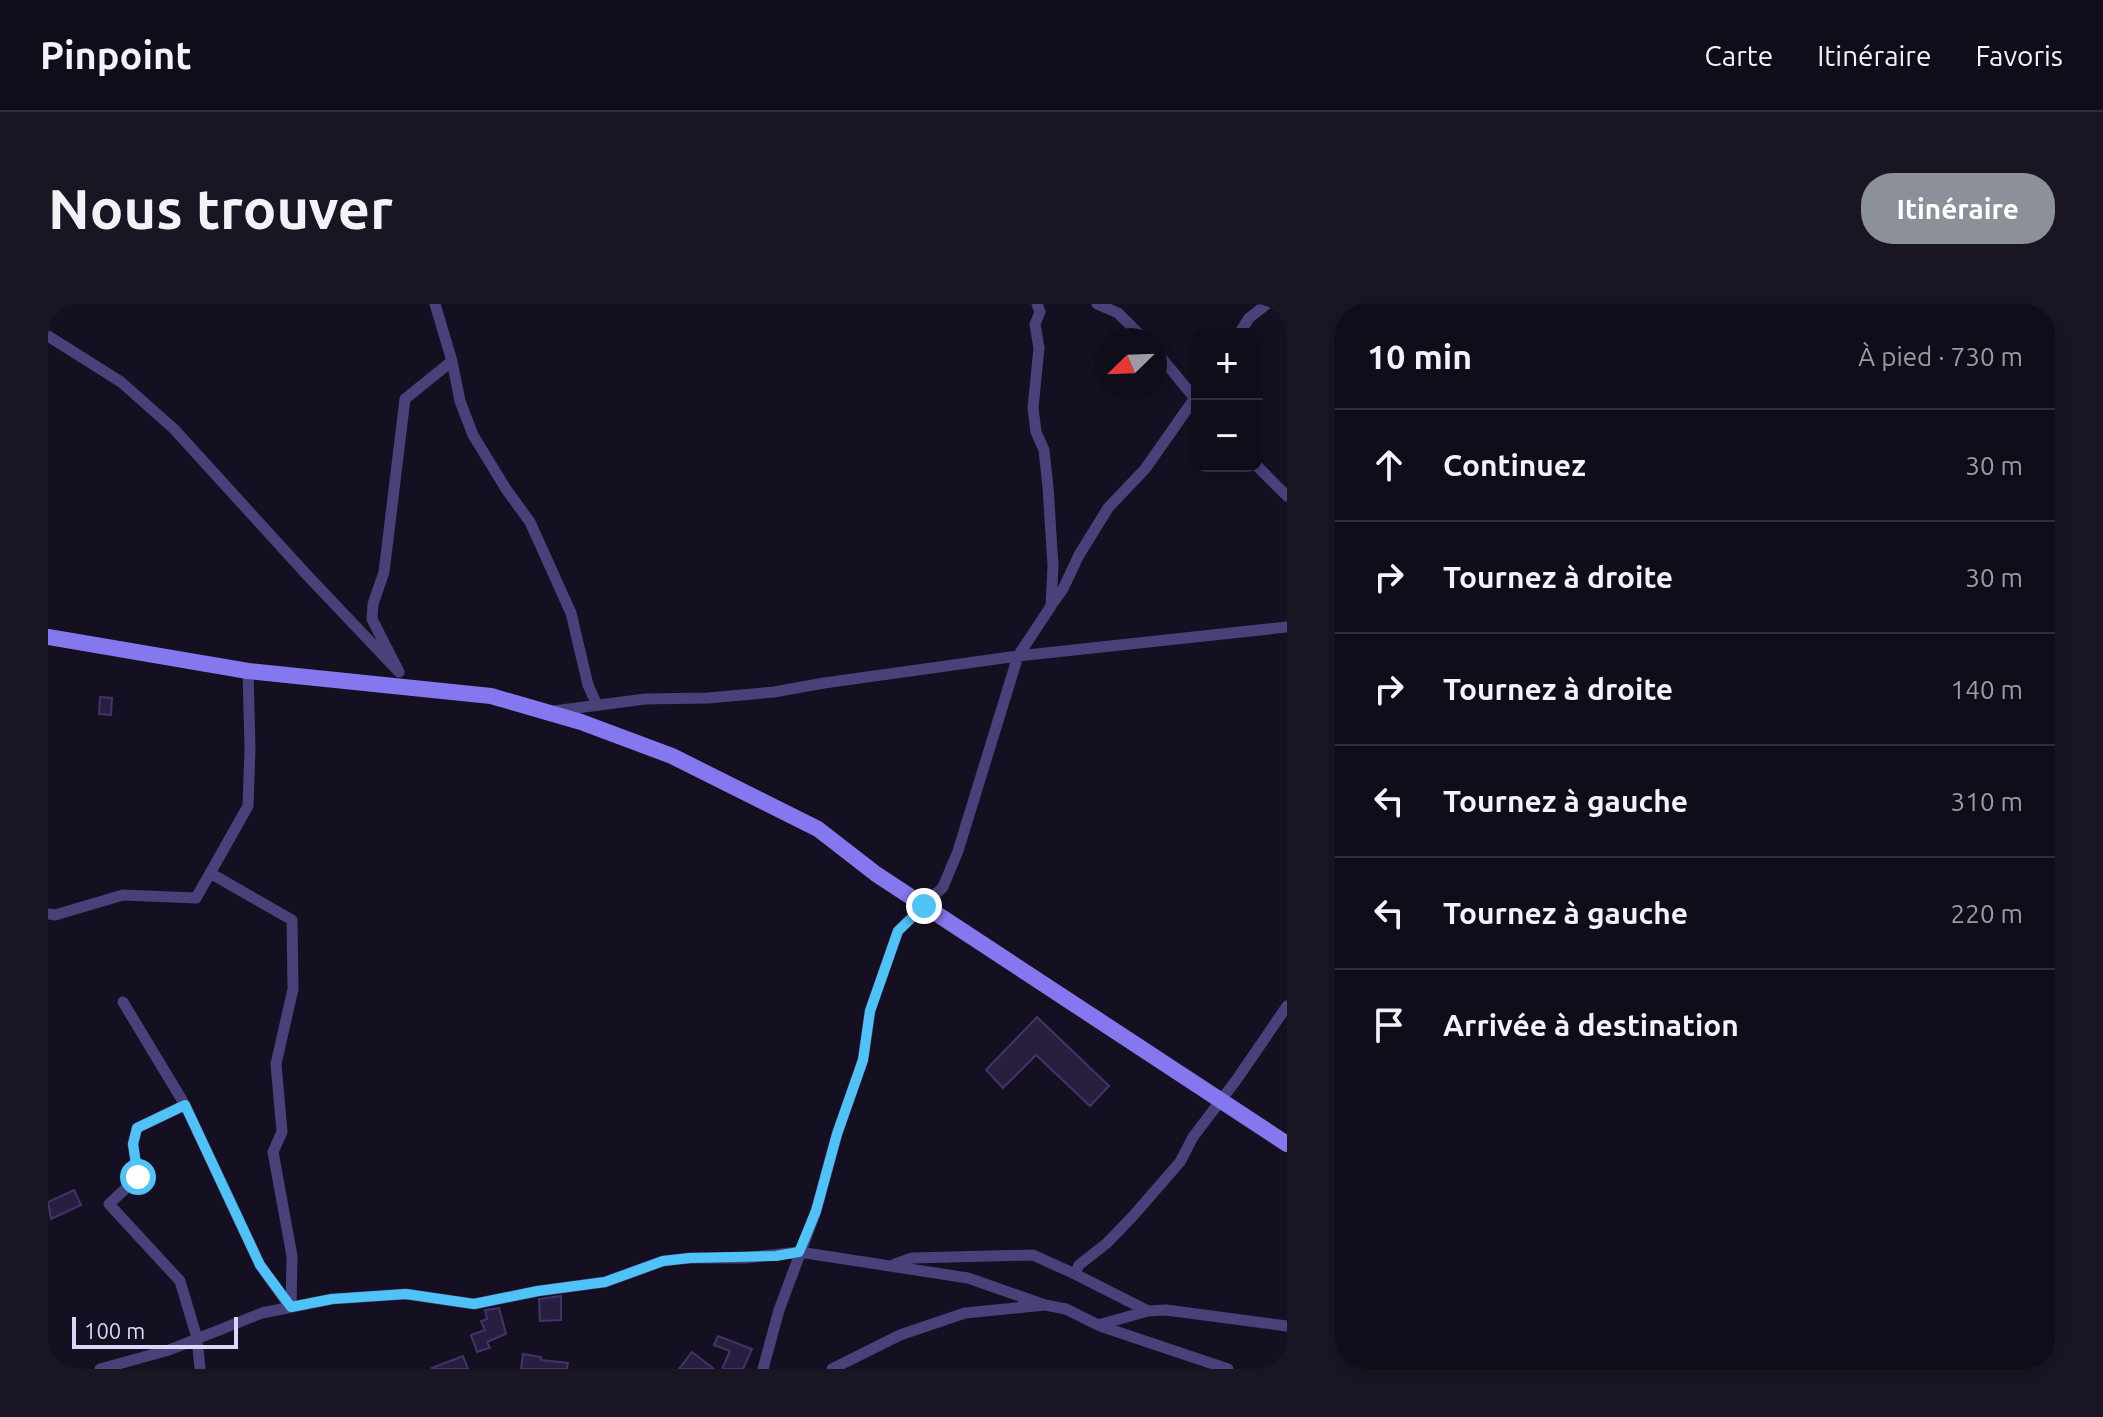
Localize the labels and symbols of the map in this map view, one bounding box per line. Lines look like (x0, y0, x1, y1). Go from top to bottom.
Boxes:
north arrow (1095, 328, 1167, 400)
route end (906, 888, 942, 924)
route start (120, 1159, 156, 1195)
scale bar (72, 1313, 238, 1349)

